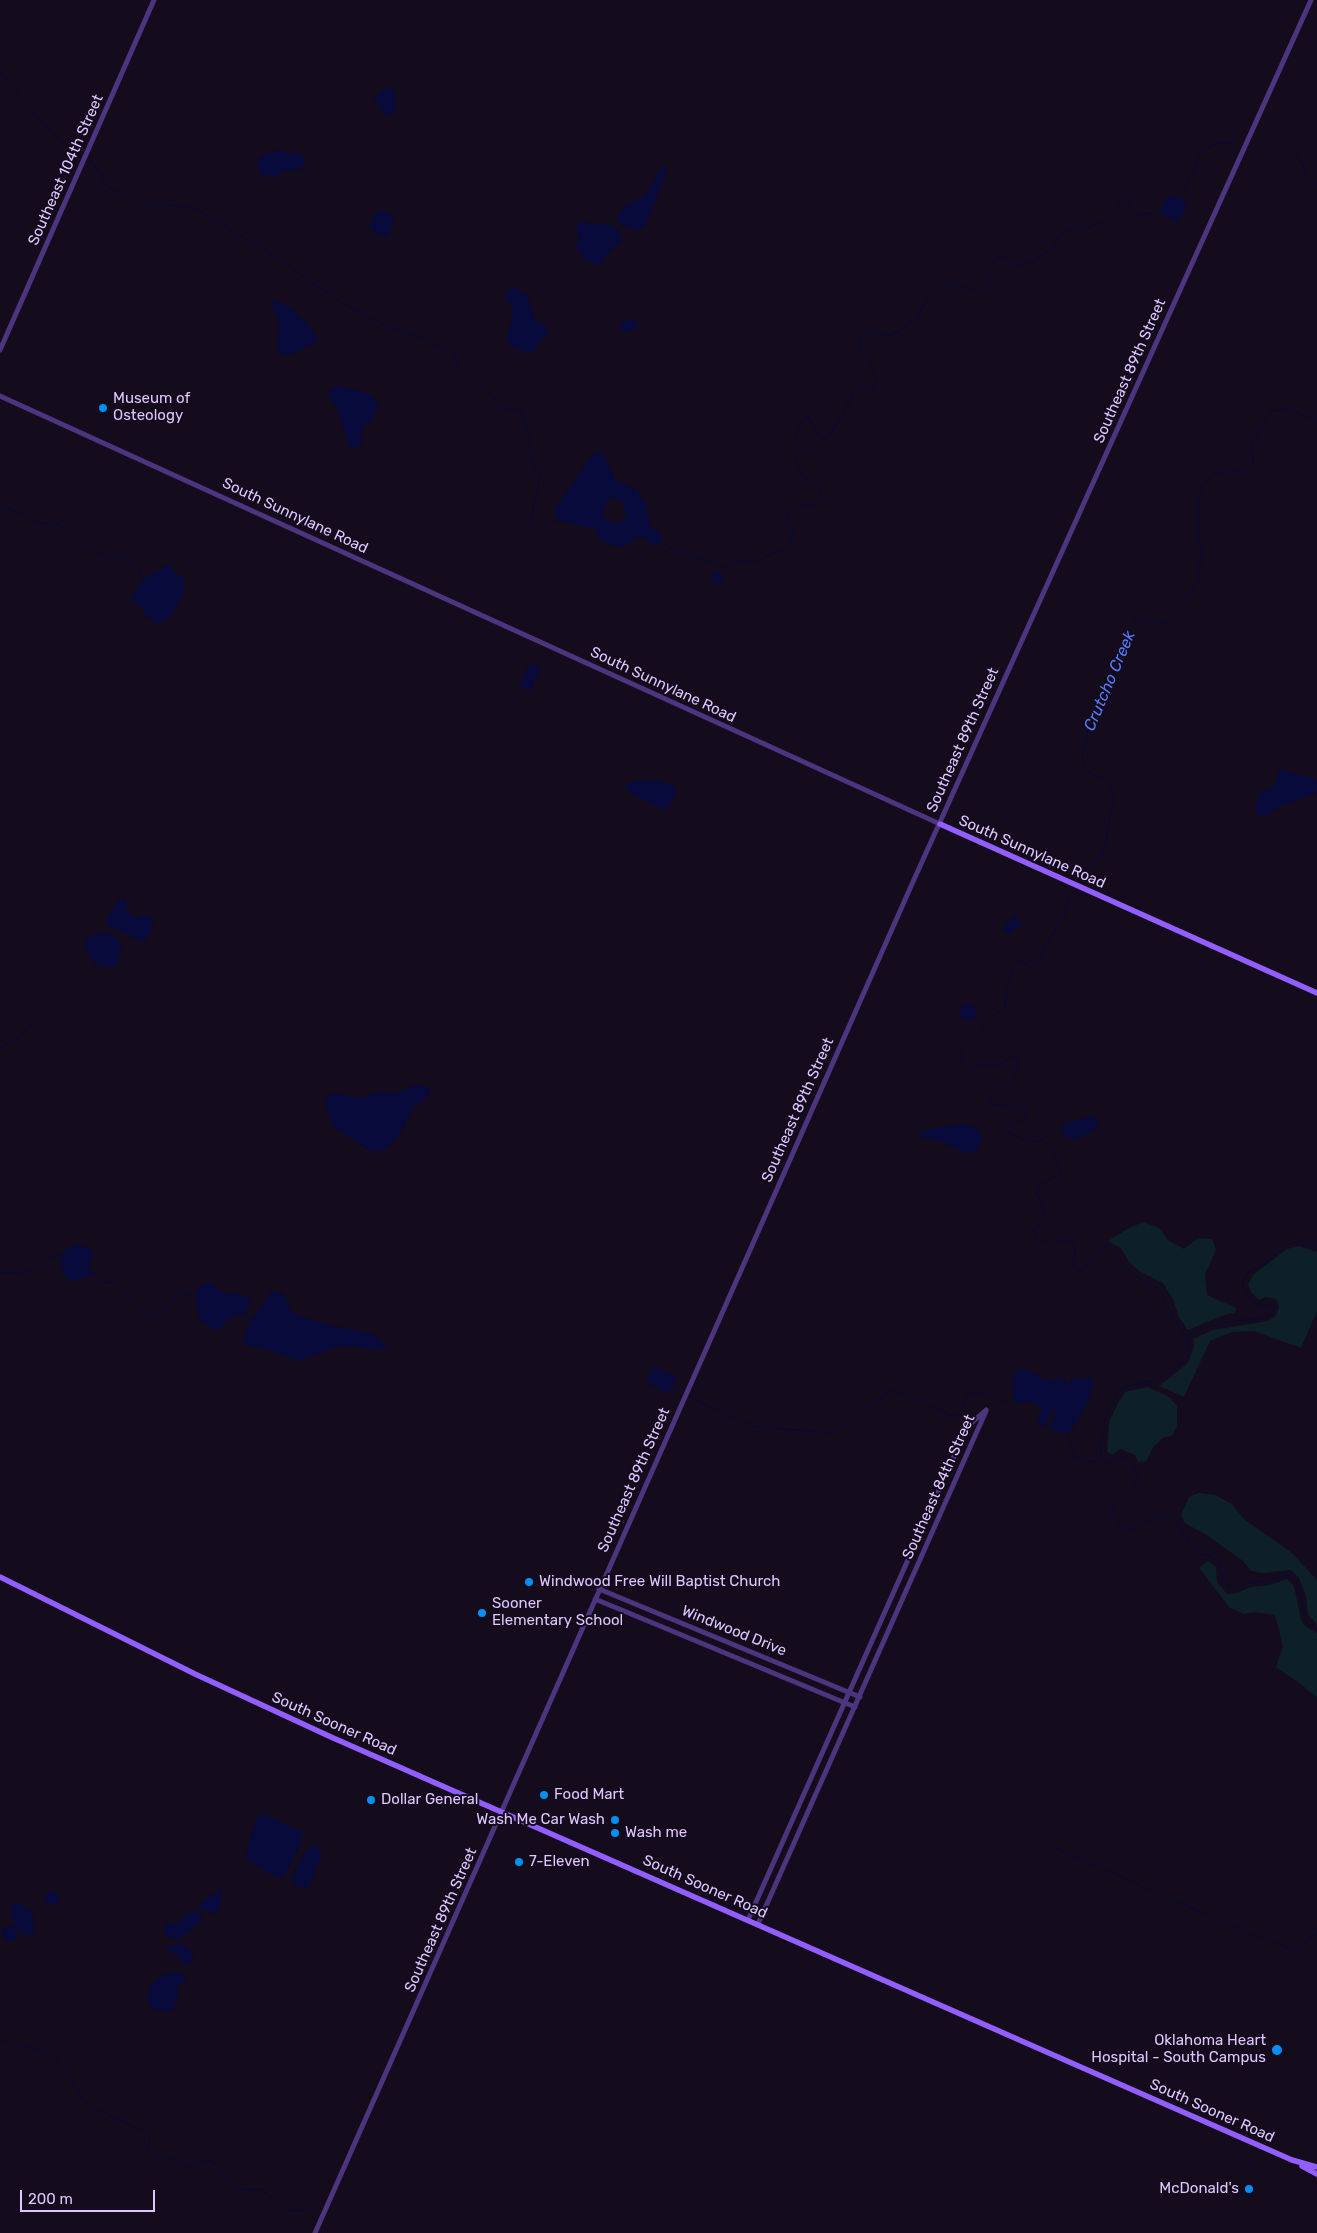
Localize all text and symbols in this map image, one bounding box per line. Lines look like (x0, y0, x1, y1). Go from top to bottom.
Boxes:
street label: Southeast 104th Street (25, 92, 107, 248)
street label: Southeast 89th Street (1090, 296, 1170, 446)
place label: Museum of Osteology (113, 390, 190, 425)
marker: Museum of Osteology (97, 402, 109, 414)
street label: South Sunnylane Road (219, 474, 371, 558)
water label: Crutcho Creek (1080, 628, 1140, 734)
street label: South Sunnylane Road (587, 643, 739, 727)
street label: Southeast 89th Street (923, 665, 1003, 815)
street label: South Sunnylane Road (956, 811, 1108, 893)
street label: Southeast 89th Street (758, 1035, 838, 1185)
street label: Southeast 89th Street (594, 1405, 674, 1555)
street label: Southeast 84th Street (899, 1412, 979, 1562)
place label: Windwood Free Will Baptist Church (539, 1573, 780, 1591)
marker: Windwood Free Will Baptist Church (523, 1576, 535, 1588)
place label: Sooner Elementary School (492, 1595, 623, 1630)
street label: Windwood Drive (679, 1602, 789, 1660)
marker: Sooner Elementary School (476, 1607, 488, 1619)
street label: South Sooner Road (269, 1688, 399, 1760)
place label: Food Mart (554, 1786, 624, 1804)
marker: Food Mart (538, 1789, 550, 1801)
place label: Dollar General (381, 1791, 478, 1809)
marker: Dollar General (365, 1794, 377, 1806)
place label: Wash Me Car Wash (476, 1811, 605, 1829)
marker: Wash Me Car Wash (609, 1814, 621, 1826)
place label: Wash me (625, 1824, 687, 1842)
marker: Wash me (609, 1827, 621, 1839)
street label: Southeast 89th Street (401, 1845, 481, 1995)
street label: South Sooner Road (640, 1851, 770, 1923)
place label: 7-Eleven (529, 1853, 590, 1871)
marker: 7-Eleven (513, 1856, 525, 1868)
place label: Oklahoma Heart Hospital - South Campus (1091, 2032, 1266, 2067)
marker: Oklahoma Heart Hospital - South Campus (1270, 2043, 1284, 2057)
street label: South Sooner Road (1147, 2075, 1277, 2147)
scale bar (22, 2180, 158, 2212)
place label: McDonald's (1159, 2180, 1239, 2198)
marker: McDonald's (1243, 2183, 1255, 2195)
text: 200 m (28, 2190, 73, 2208)

